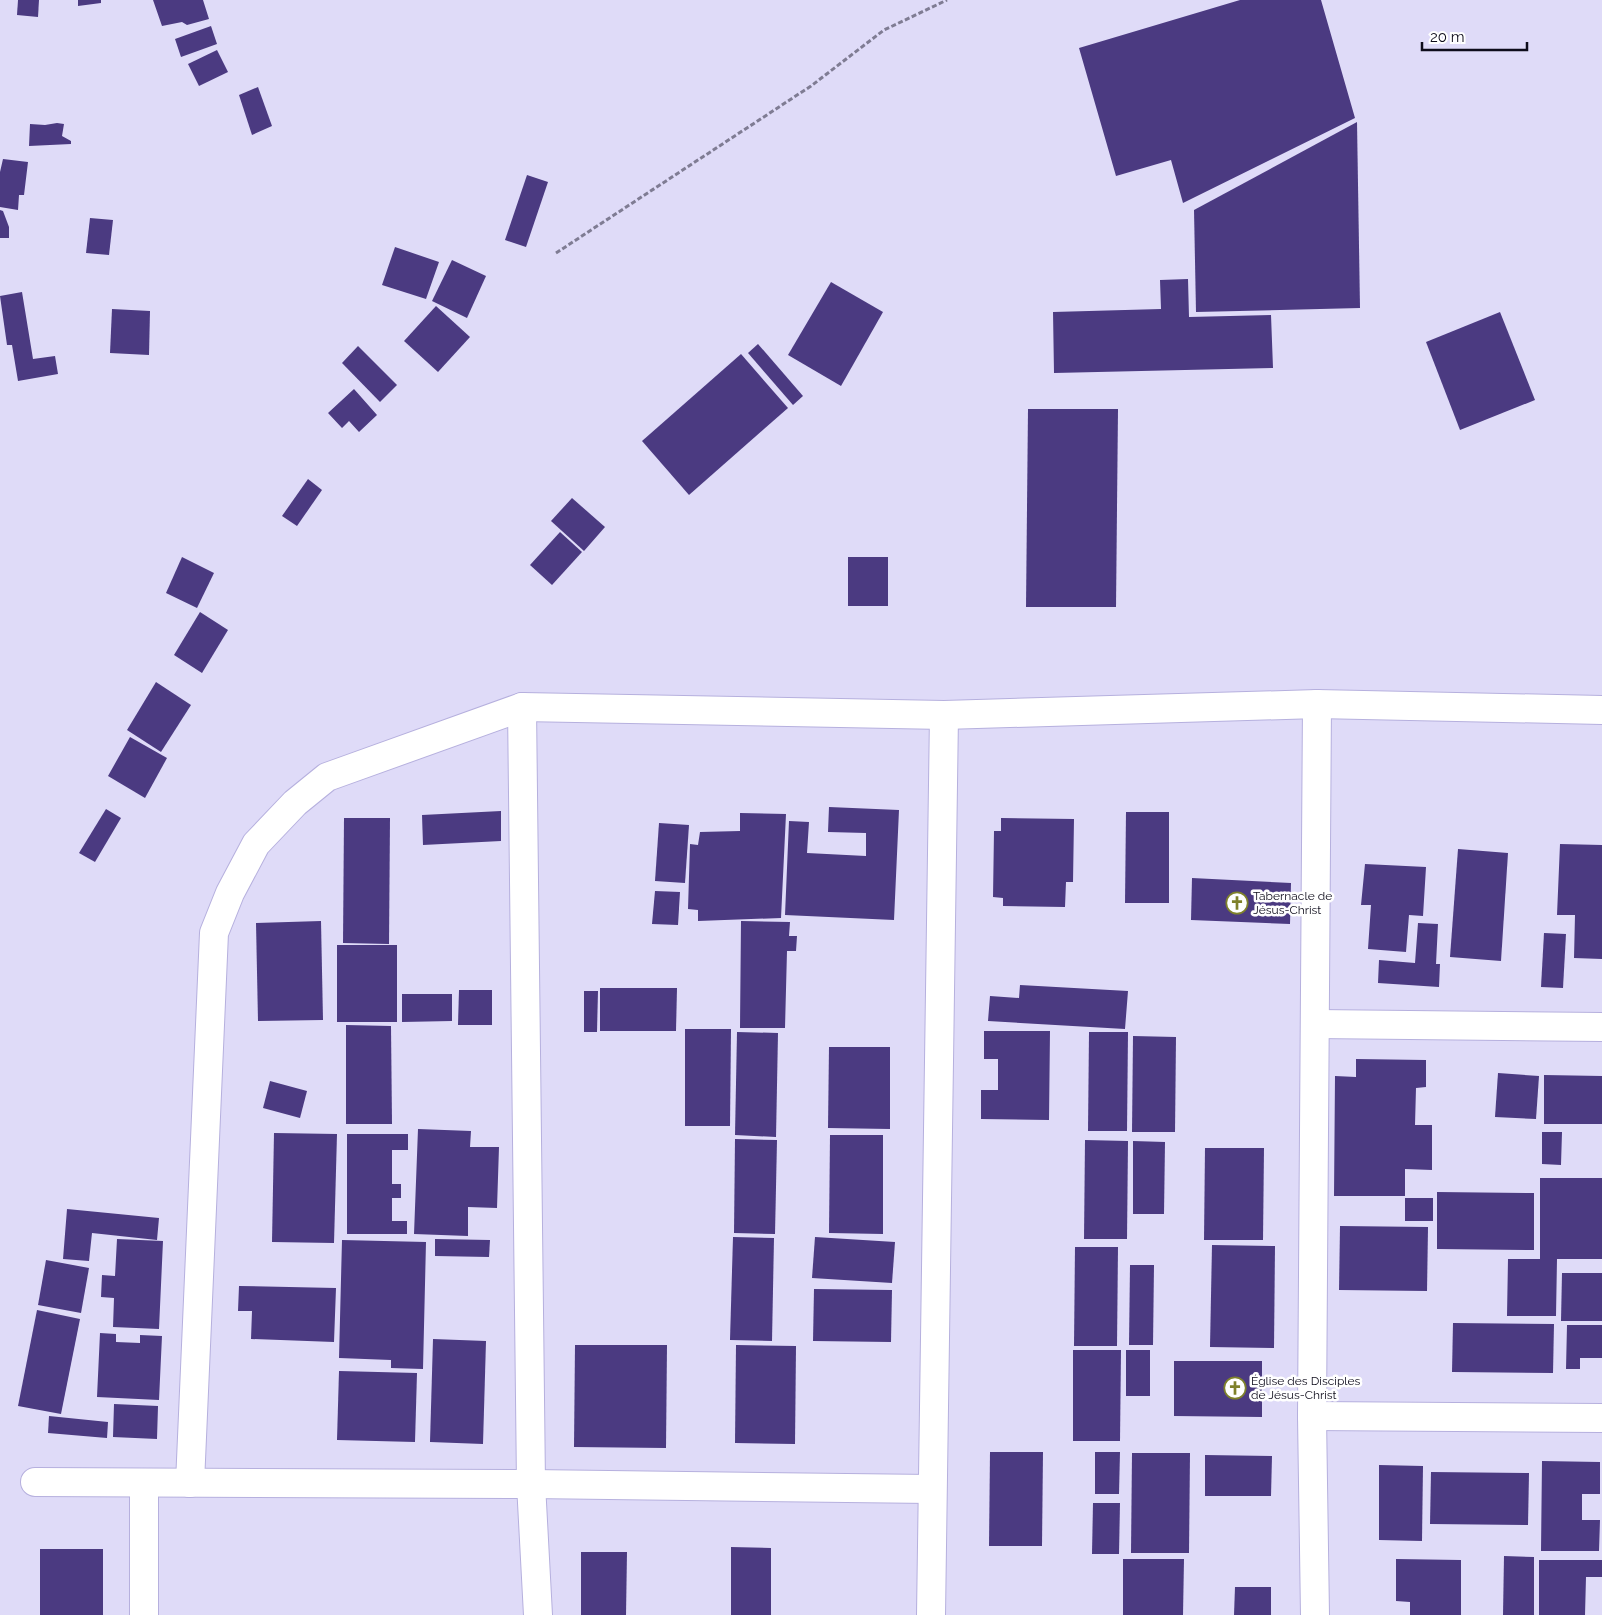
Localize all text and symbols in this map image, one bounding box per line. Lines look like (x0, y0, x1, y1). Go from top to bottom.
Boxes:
scale bar (1422, 20, 1527, 52)
text: 20 m (1430, 28, 1465, 46)
place label: Tabernacle de Jésus-Christ (1253, 889, 1332, 917)
church icon: Tabernacle de Jésus-Christ (1225, 891, 1249, 915)
place label: Église des Disciples de Jésus-Christ (1251, 1374, 1361, 1402)
church icon: Église des Disciples de Jésus-Christ (1223, 1376, 1247, 1400)

